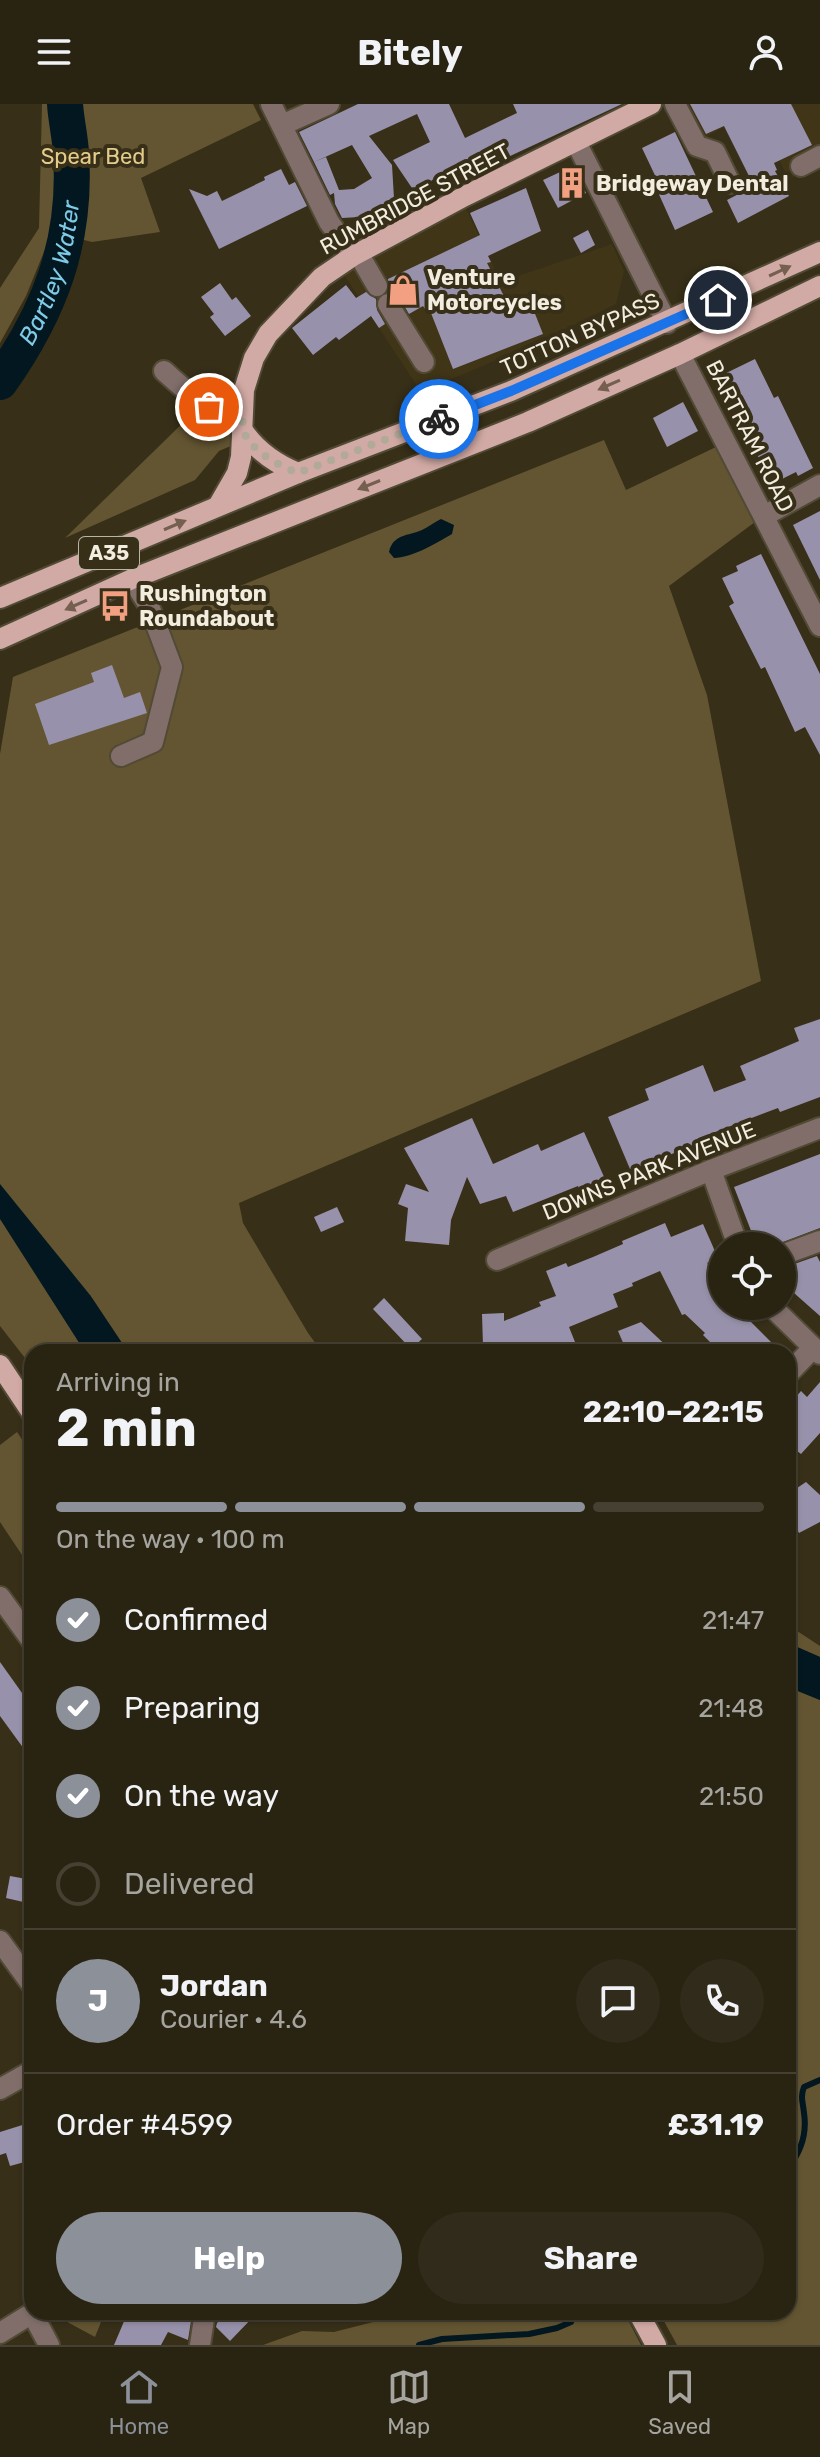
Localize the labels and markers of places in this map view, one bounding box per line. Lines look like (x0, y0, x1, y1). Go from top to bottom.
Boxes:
building icon: Bridgeway Dental (555, 166, 589, 200)
place label: Bridgeway Dental (596, 170, 789, 197)
place label: Venture Motorcycles (427, 264, 562, 316)
pin (684, 266, 752, 334)
shop icon: Venture Motorcycles (386, 273, 420, 307)
pin (175, 373, 243, 441)
place label: Rushington Roundabout (139, 580, 274, 632)
bus stop icon: Rushington Roundabout (98, 589, 132, 623)

